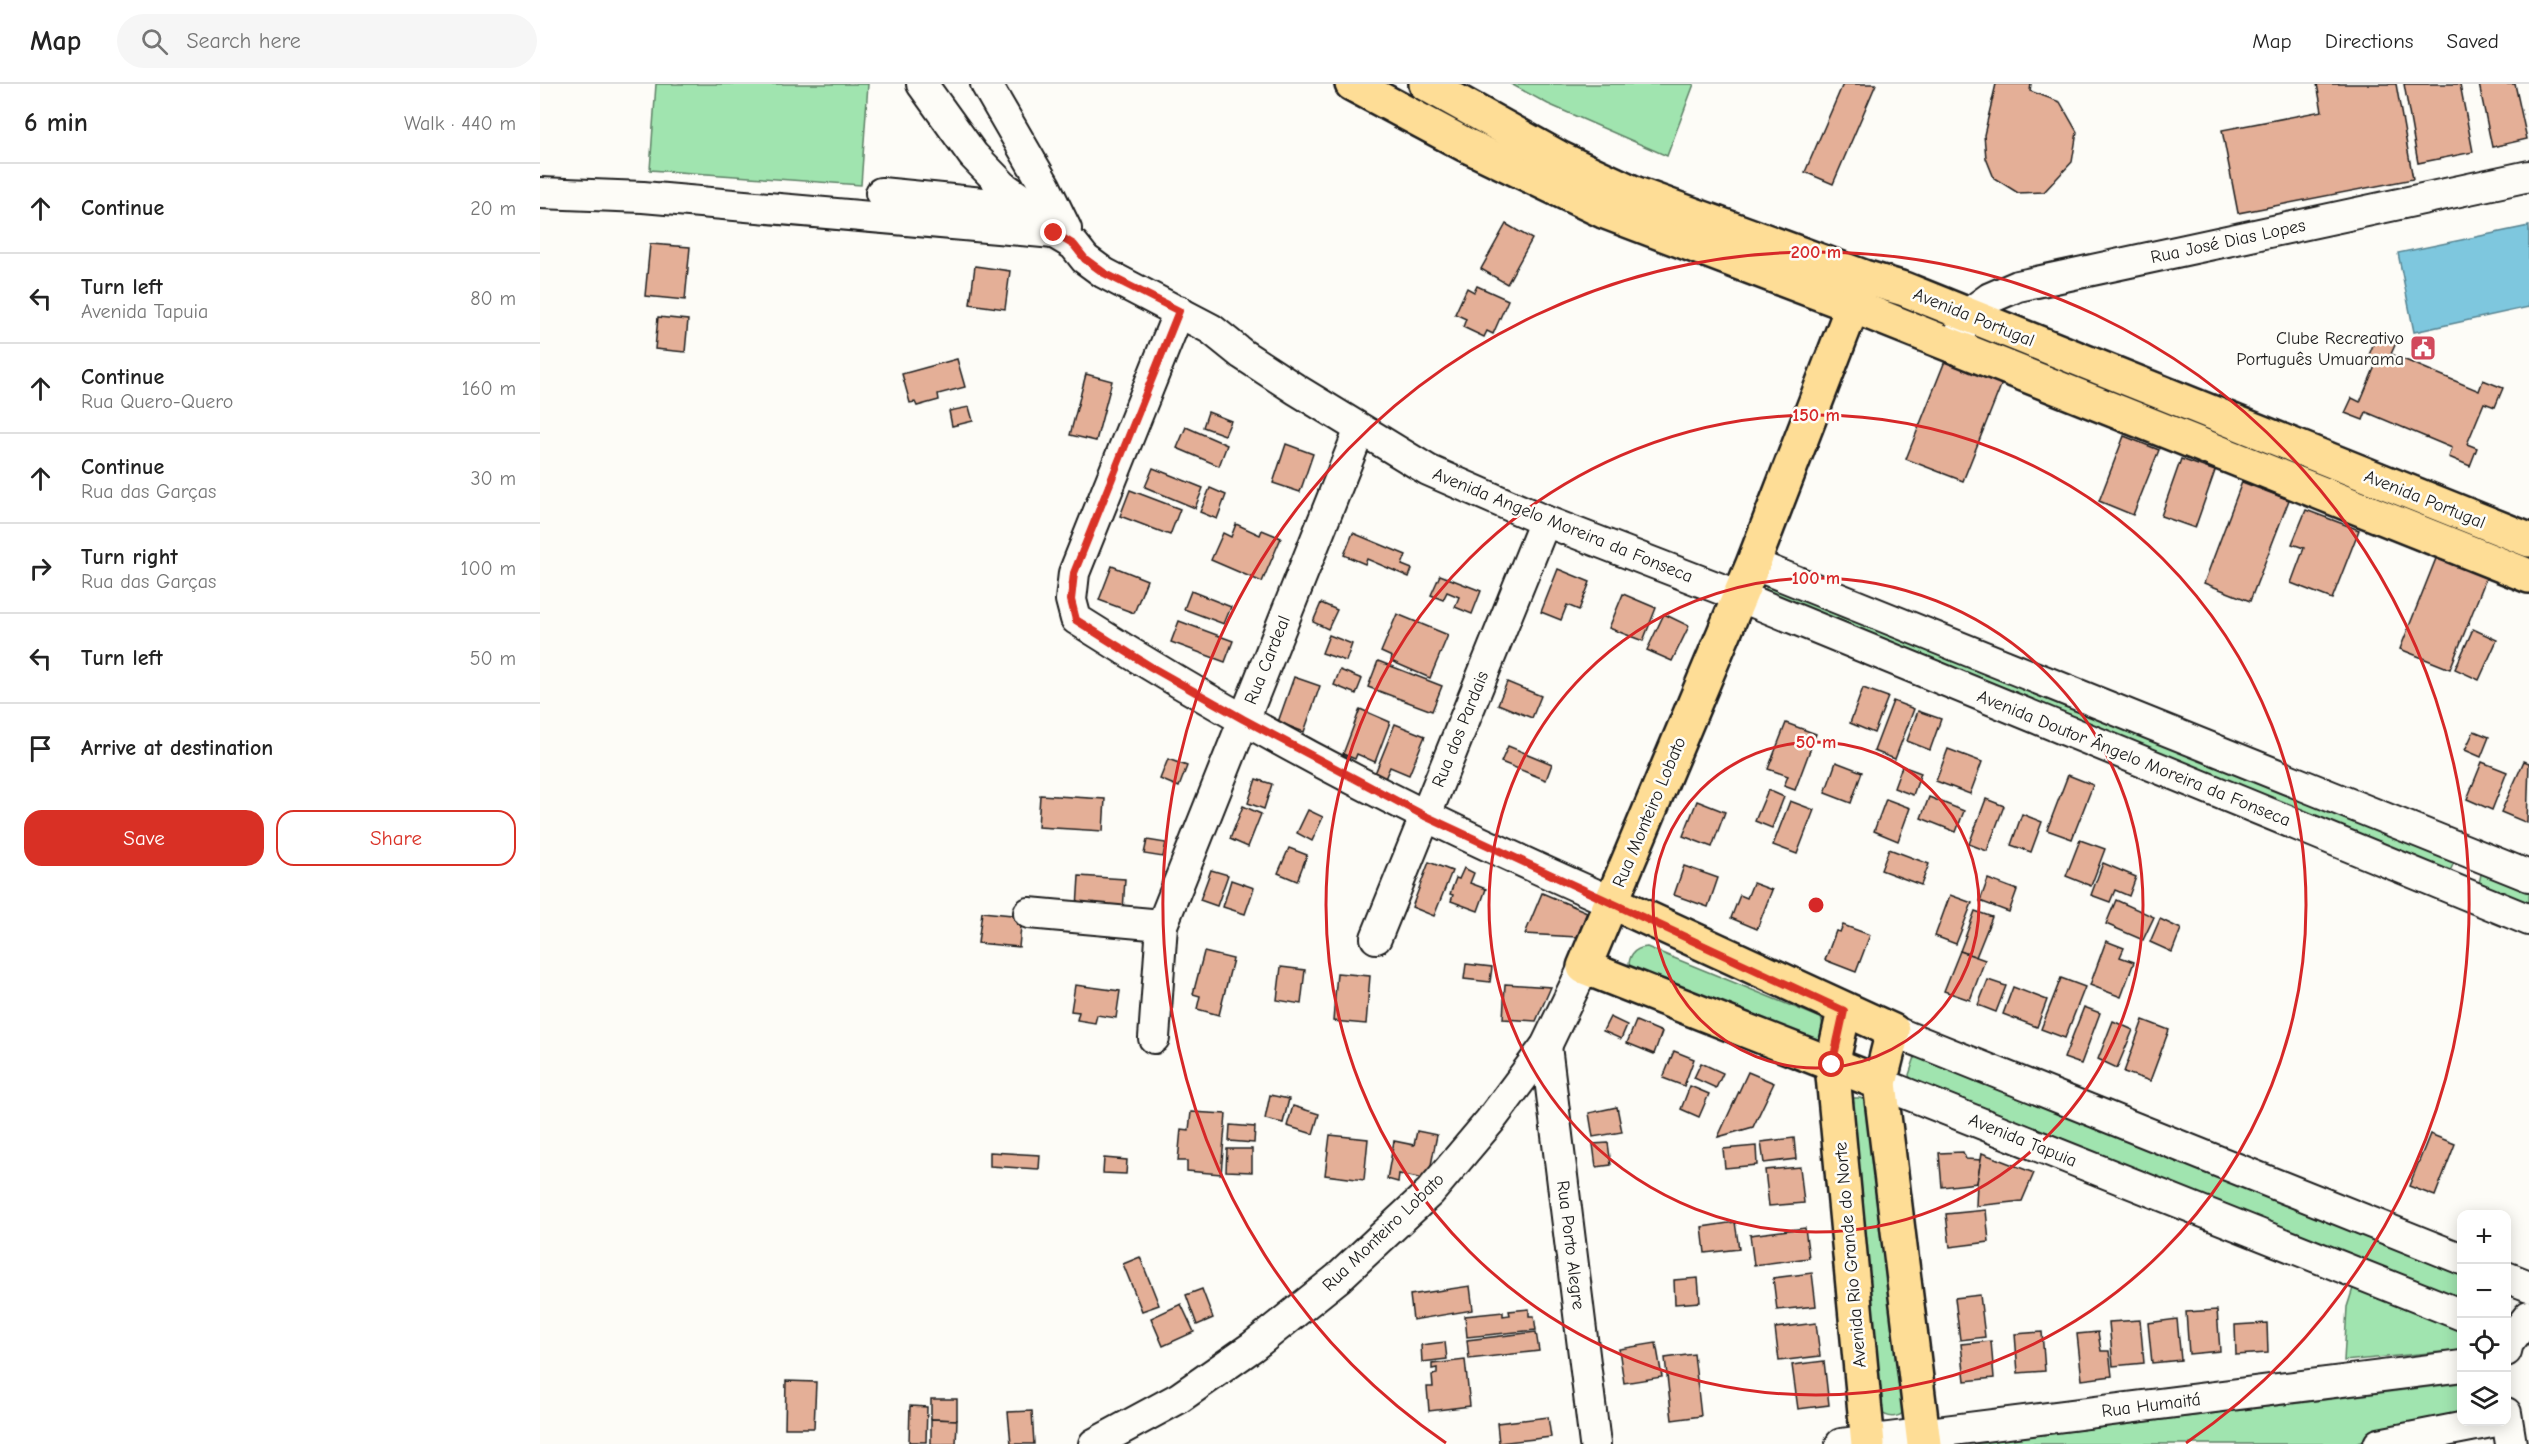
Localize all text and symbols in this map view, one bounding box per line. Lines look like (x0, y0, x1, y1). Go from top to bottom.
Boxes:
search box (117, 14, 537, 68)
text: Map (30, 25, 81, 57)
icon: search (138, 25, 171, 58)
text: Search here (186, 28, 301, 54)
text: Map (2252, 29, 2292, 53)
text: Directions (2325, 29, 2414, 53)
text: Saved (2447, 29, 2499, 53)
text: 6 min (24, 108, 88, 138)
text: Walk · 440 m (404, 112, 516, 135)
icon: ahead (24, 192, 57, 225)
text: Continue (81, 195, 164, 221)
text: 20 m (470, 197, 516, 220)
street label: Rua José Dias Lopes (2149, 215, 2307, 268)
route end (1040, 219, 1066, 245)
text: 200 m (1791, 242, 1841, 263)
text: Turn left (81, 274, 163, 300)
icon: left (24, 282, 57, 315)
street label: Avenida Portugal (1910, 284, 2037, 351)
text: 80 m (470, 287, 516, 310)
text: Avenida Tapuia (81, 300, 208, 323)
place label: Clube Recreativo Português Umuarama (2236, 328, 2404, 370)
public building icon: Clube Recreativo Português Umuarama (2408, 333, 2438, 363)
text: Continue (81, 364, 164, 390)
icon: ahead (24, 372, 57, 405)
text: 160 m (462, 377, 516, 400)
text: Rua Quero-Quero (81, 390, 233, 413)
text: 150 m (1792, 405, 1840, 426)
text: Continue (81, 454, 164, 480)
icon: ahead (24, 462, 57, 495)
street label: Avenida Angelo Moreira da Fonseca (1430, 464, 1696, 587)
street label: Avenida Portugal (2361, 466, 2488, 533)
text: 30 m (470, 467, 516, 490)
text: Rua das Garças (81, 480, 216, 503)
text: Turn right (81, 544, 178, 570)
icon: right (24, 552, 57, 585)
text: 100 m (461, 557, 516, 580)
text: 100 m (1792, 568, 1840, 589)
text: Rua das Garças (81, 570, 216, 593)
street label: Rua Cardeal (1240, 613, 1295, 708)
icon: left (24, 642, 57, 675)
text: Turn left (81, 645, 163, 671)
text: 50 m (470, 647, 516, 670)
street label: Rua dos Pardais (1428, 668, 1493, 790)
street label: Avenida Doutor Ângelo Moreira da Fonseca (1974, 685, 2294, 831)
icon: arrive (24, 732, 57, 765)
text: 50 m (1796, 732, 1836, 753)
street label: Rua Monteiro Lobato (1608, 734, 1691, 890)
text: Arrive at destination (81, 735, 273, 761)
button: Save (24, 810, 264, 866)
button: Share (276, 810, 516, 866)
centre of rings (1806, 895, 1826, 915)
route start (1818, 1051, 1844, 1077)
street label: Avenida Tapuia (1966, 1109, 2080, 1172)
street label: Avenida Rio Grande do Norte (1830, 1141, 1871, 1369)
street label: Rua Monteiro Lobato (1318, 1169, 1449, 1296)
street label: Rua Porto Alegre (1552, 1179, 1589, 1311)
map controls (2457, 1210, 2511, 1426)
button: + (2457, 1210, 2511, 1264)
button: − (2457, 1264, 2511, 1318)
button: locate (2457, 1318, 2511, 1372)
button: layers (2457, 1372, 2511, 1426)
street label: Rua Humaitá (2100, 1389, 2202, 1422)

